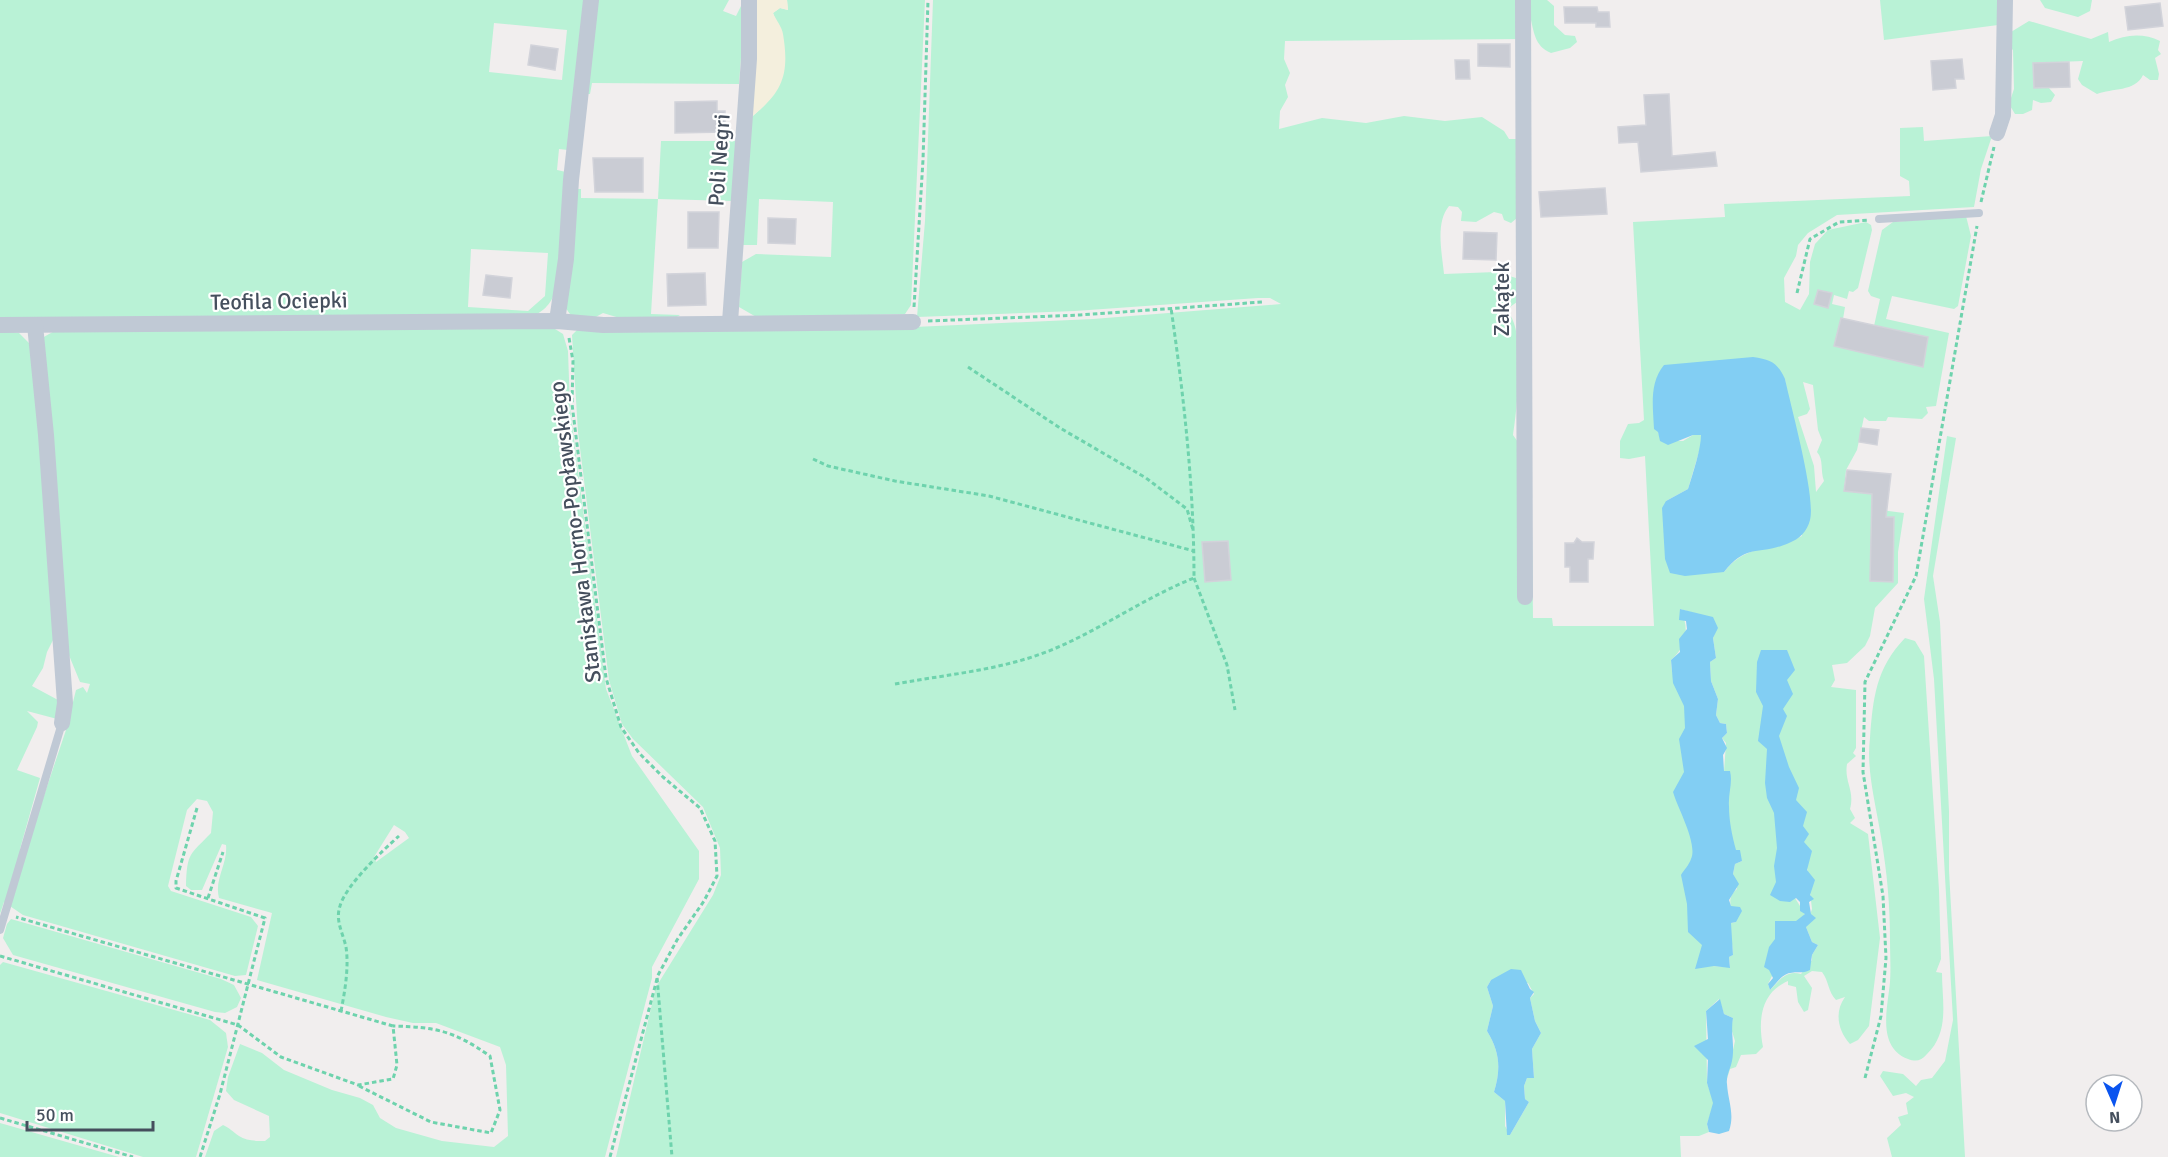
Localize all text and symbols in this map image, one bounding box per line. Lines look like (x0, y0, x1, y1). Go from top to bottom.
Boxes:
street label: Poli Negri (702, 113, 736, 207)
street label: Zakątek (1488, 262, 1515, 336)
street label: Teofila Ociepki (210, 286, 348, 316)
street label: Stanisława Horno-Popławskiego (543, 380, 607, 684)
north arrow (2084, 1073, 2144, 1133)
scale bar (27, 1094, 153, 1132)
text: 50 m (36, 1104, 74, 1126)
text: N (2109, 1107, 2121, 1127)

